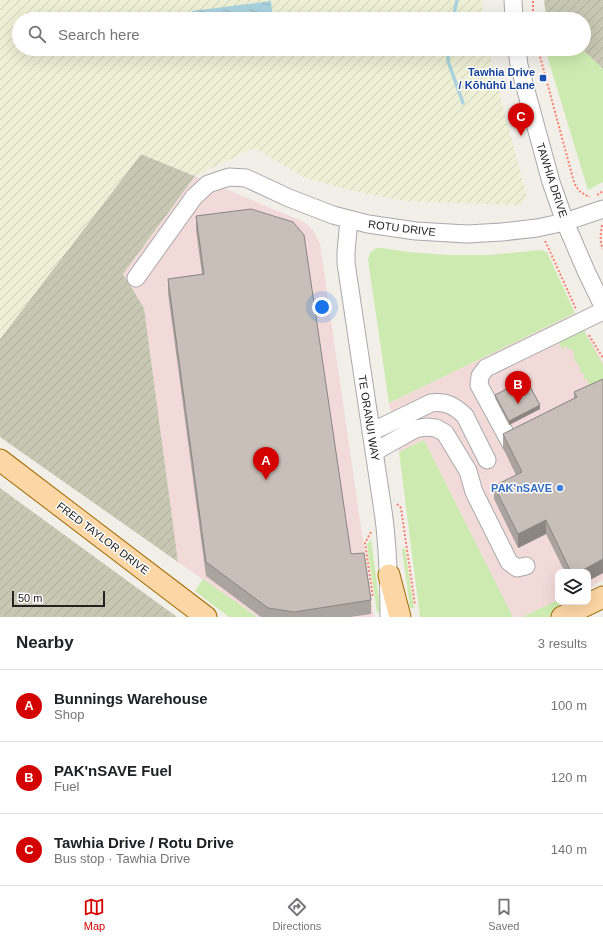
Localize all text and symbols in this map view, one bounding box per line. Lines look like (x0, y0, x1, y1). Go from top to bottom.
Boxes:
search box (12, 12, 591, 56)
icon: search (26, 23, 48, 45)
text: Search here (58, 26, 140, 43)
place label: Tawhia Drive / Kōhūhū Lane (459, 66, 535, 91)
marker: Tawhia Drive / Kōhūhū Lane (538, 73, 548, 83)
pin: C (508, 103, 534, 136)
street label: TAWHIA DRIVE (534, 141, 570, 219)
street label: ROTU DRIVE (368, 218, 436, 238)
your location (312, 297, 332, 317)
pin: B (505, 371, 531, 404)
street label: TE ORANUI WAY (356, 374, 382, 462)
pin: A (253, 447, 279, 480)
place label: PAK'nSAVE (491, 482, 552, 494)
marker: PAK'nSAVE (555, 483, 565, 493)
street label: FRED TAYLOR DRIVE (55, 500, 151, 576)
map controls (555, 569, 591, 605)
button: layers (555, 569, 591, 605)
scale bar (12, 589, 105, 608)
text: 50 m (18, 592, 42, 604)
text: Nearby (16, 633, 74, 652)
text: 3 results (538, 636, 587, 651)
text: Bunnings Warehouse (54, 690, 208, 707)
text: A (24, 698, 34, 713)
text: 100 m (551, 698, 587, 713)
text: Shop (54, 707, 84, 722)
text: PAK'nSAVE Fuel (54, 762, 172, 779)
text: B (24, 770, 34, 785)
text: 120 m (551, 770, 587, 785)
text: Fuel (54, 779, 79, 794)
text: Tawhia Drive / Rotu Drive (54, 834, 234, 851)
text: C (24, 842, 34, 857)
text: 140 m (551, 842, 587, 857)
text: Bus stop · Tawhia Drive (54, 851, 190, 866)
tab: Map (83, 896, 105, 932)
tab: Directions (272, 896, 321, 932)
tab: Saved (488, 896, 519, 932)

